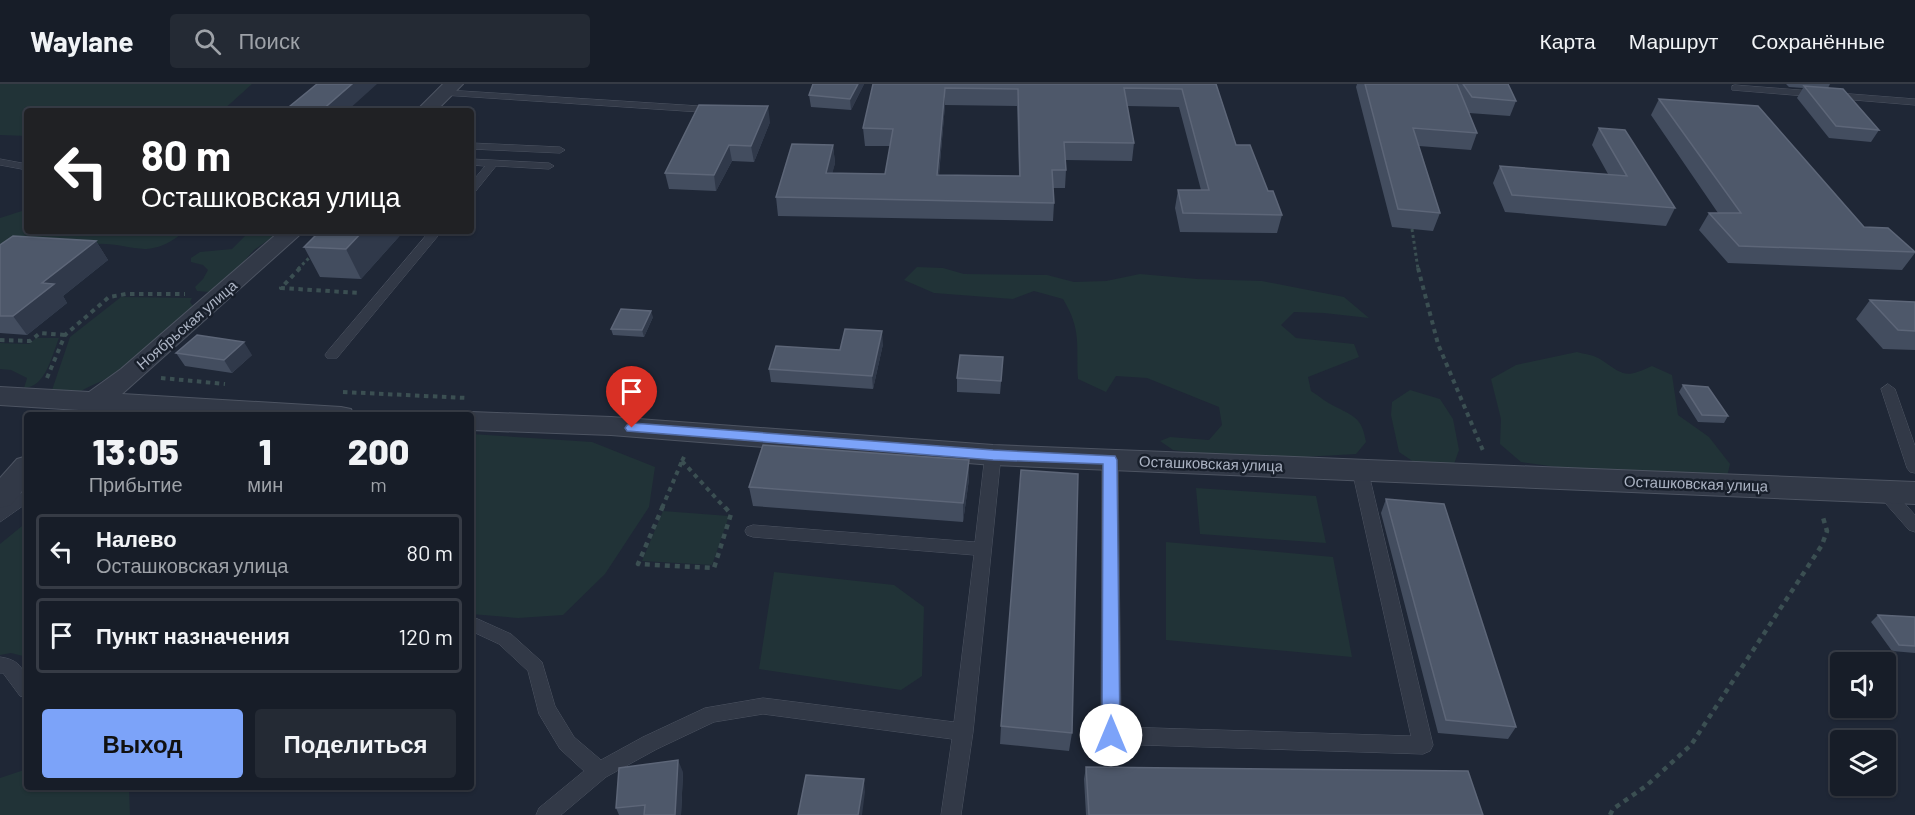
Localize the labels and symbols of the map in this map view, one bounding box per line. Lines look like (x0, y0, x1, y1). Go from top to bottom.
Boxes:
street label: Ноябрьская улица (132, 275, 241, 373)
pin (606, 366, 657, 428)
street label: Осташковская улица (1139, 451, 1284, 475)
street label: Осташковская улица (1624, 471, 1769, 495)
position arrow (1079, 703, 1143, 767)

